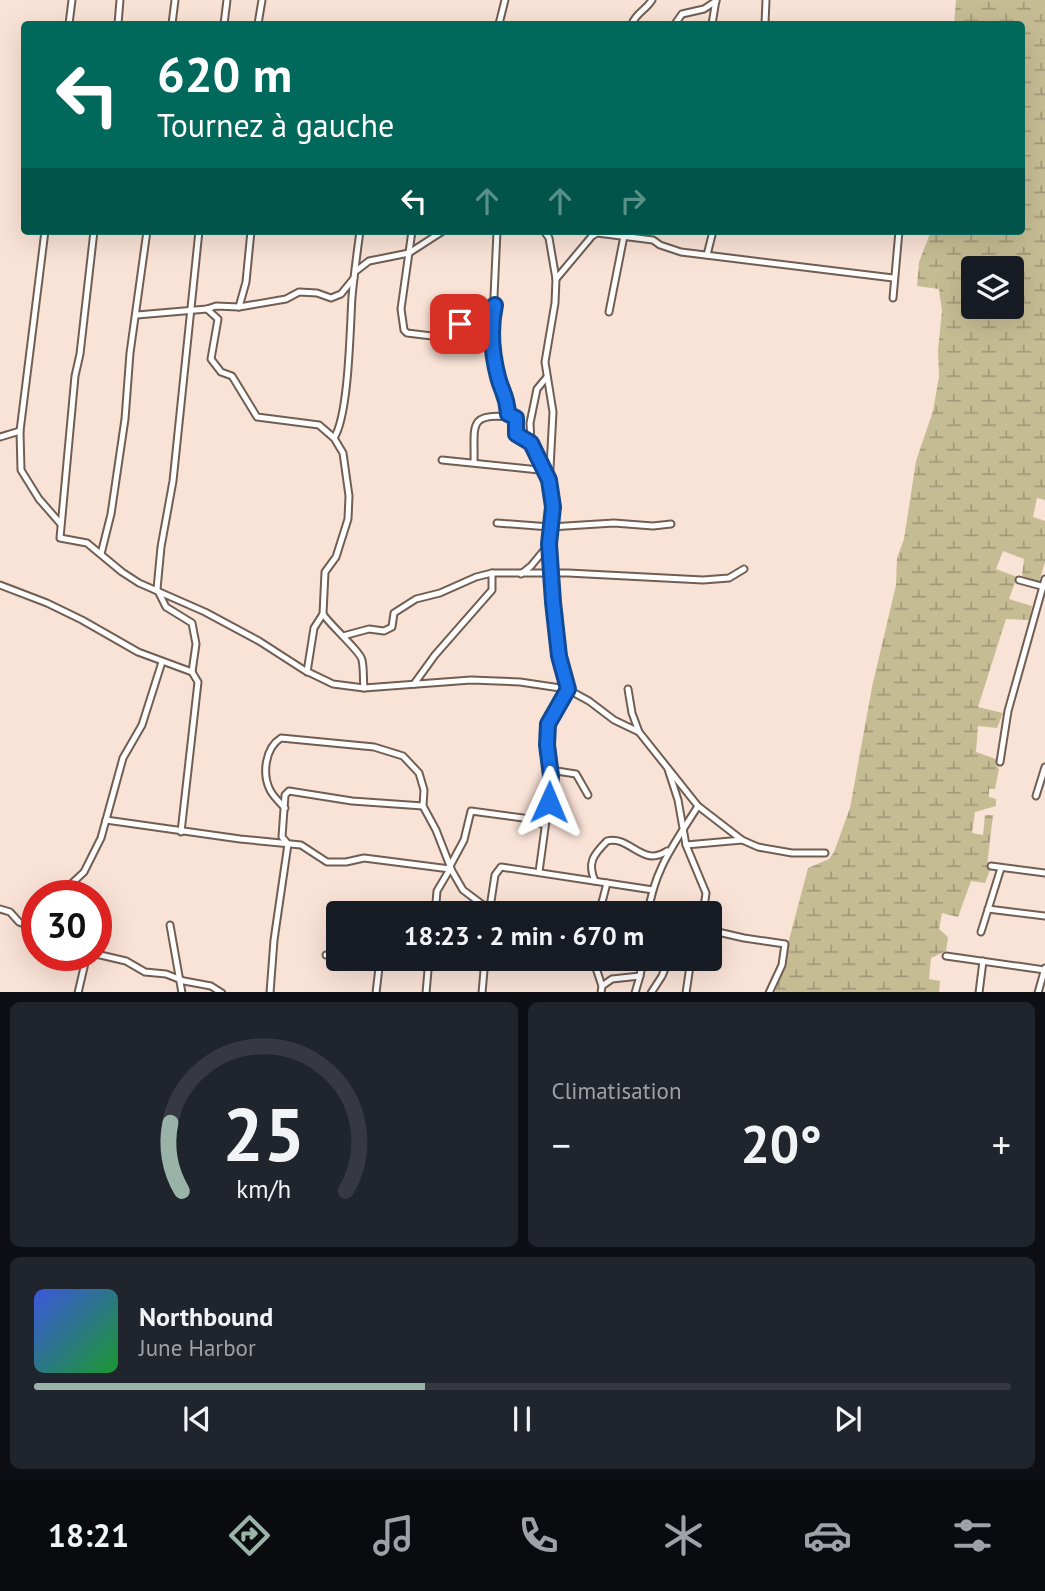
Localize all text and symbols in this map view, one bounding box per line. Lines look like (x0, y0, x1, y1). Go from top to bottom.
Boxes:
text: 620 m (157, 42, 292, 106)
icon: left (42, 49, 133, 140)
text: Tournez à gauche (157, 104, 394, 146)
icon: left (395, 182, 433, 220)
icon: ahead (468, 182, 506, 220)
icon: ahead (541, 182, 579, 220)
icon: right (614, 182, 652, 220)
map controls (961, 256, 1024, 319)
button: layers (961, 256, 1024, 319)
pin (430, 294, 490, 354)
icon: arrive (441, 305, 479, 343)
position arrow (512, 765, 586, 839)
speed limit sign: 30 (21, 880, 112, 971)
text: 18:23 · 2 min · 670 m (404, 919, 644, 952)
text: Climatisation (552, 1076, 682, 1105)
text: 25 (222, 1087, 305, 1181)
text: 20° (740, 1110, 822, 1177)
text: − (552, 1120, 571, 1169)
text: + (992, 1120, 1011, 1169)
text: km/h (236, 1172, 291, 1204)
text: Northbound (139, 1300, 273, 1333)
text: June Harbor (139, 1333, 256, 1362)
icon: previous (178, 1400, 216, 1438)
icon: pause (503, 1400, 541, 1438)
icon: next (829, 1400, 867, 1438)
icon: directions (225, 1511, 274, 1560)
icon: music (369, 1511, 418, 1560)
icon: phone (514, 1511, 563, 1560)
icon: climate (659, 1511, 708, 1560)
icon: car (803, 1511, 852, 1560)
icon: filters (948, 1511, 997, 1560)
text: 18:21 (48, 1514, 129, 1556)

